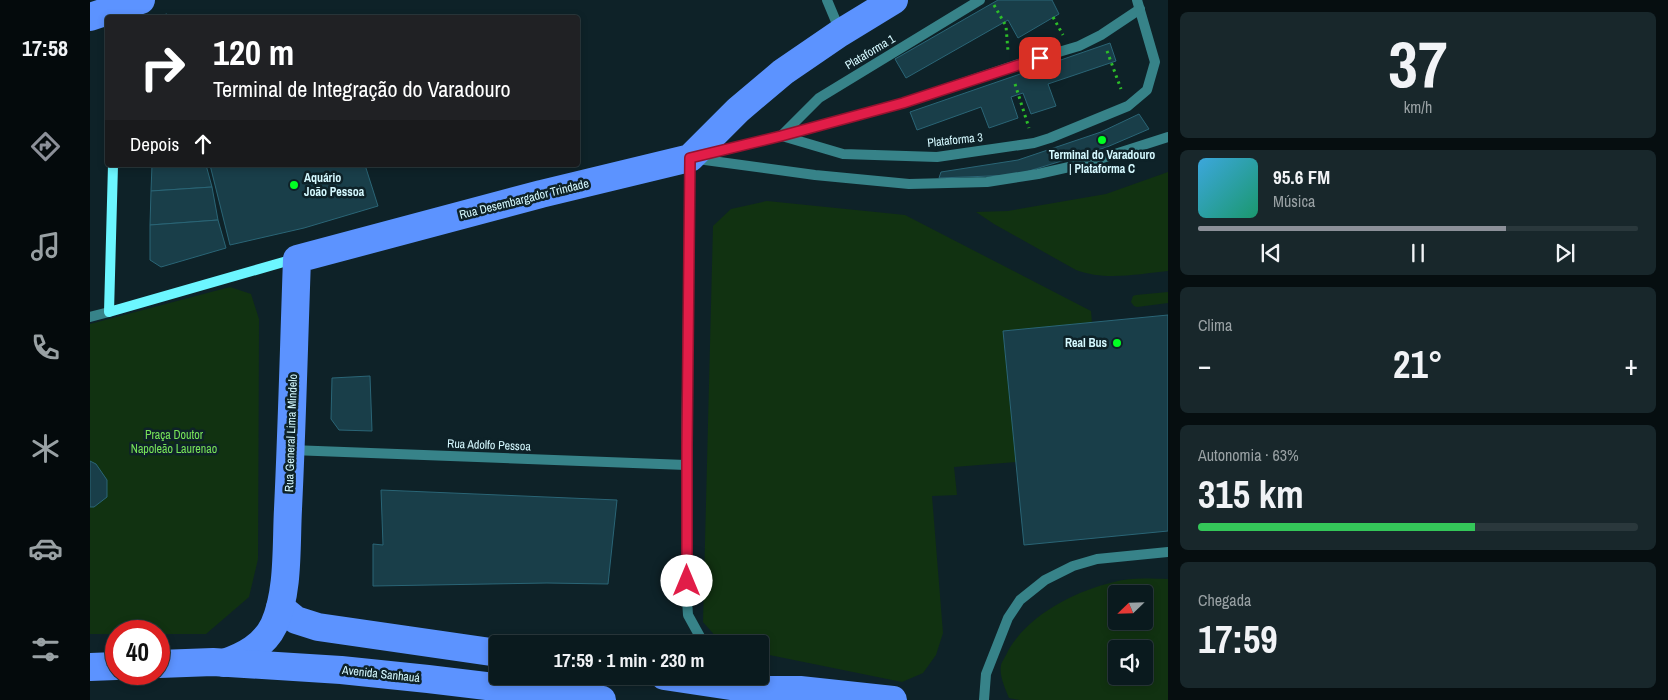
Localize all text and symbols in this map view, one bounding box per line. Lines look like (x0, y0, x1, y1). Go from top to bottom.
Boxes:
text: 37 (1388, 20, 1448, 107)
text: 120 m (213, 29, 294, 76)
street label: Plataforma 1 (842, 31, 898, 73)
text: 17:58 (22, 33, 68, 63)
icon: right (130, 35, 195, 100)
pin (1019, 37, 1061, 79)
icon: arrive (1026, 44, 1054, 72)
text: Terminal de Integração do Varadouro (213, 74, 511, 104)
text: km/h (1404, 96, 1432, 118)
icon: directions (28, 129, 63, 164)
street label: Plataforma 3 (926, 129, 984, 151)
icon: ahead (189, 130, 217, 158)
text: Depois (130, 131, 179, 157)
marker: Terminal do Varadouro | Plataforma C (1096, 134, 1108, 146)
place label: Terminal do Varadouro | Plataforma C (1049, 147, 1155, 177)
text: 95.6 FM (1273, 164, 1330, 190)
place label: Aquário João Pessoa (304, 170, 365, 200)
street label: Rua Desembargador Trindade (458, 175, 590, 223)
marker: Aquário João Pessoa (288, 179, 300, 191)
text: Música (1273, 190, 1315, 212)
icon: music (28, 229, 63, 264)
icon: previous (1257, 239, 1285, 267)
icon: pause (1404, 239, 1432, 267)
icon: next (1551, 239, 1579, 267)
text: Clima (1198, 314, 1232, 336)
icon: phone (28, 330, 63, 365)
place label: Real Bus (1065, 335, 1108, 351)
marker: Real Bus (1111, 337, 1123, 349)
text: 21° (1393, 339, 1443, 390)
text: − (1198, 346, 1211, 384)
text: + (1625, 346, 1638, 384)
street label: Rua General Lima Mindelo (281, 374, 301, 492)
park label: Praça Doutor Napoleão Laurenao (131, 427, 217, 457)
icon: climate (28, 431, 63, 466)
street label: Rua Adolfo Pessoa (447, 436, 532, 454)
text: Autonomia · 63% (1198, 444, 1299, 466)
text: 315 km (1198, 469, 1304, 520)
icon: car (28, 531, 63, 566)
position arrow (660, 554, 712, 606)
north arrow (1108, 585, 1152, 630)
map controls (1108, 585, 1153, 685)
text: Chegada (1198, 589, 1251, 611)
text: 17:59 (1198, 614, 1278, 665)
speed limit sign: 40 (105, 620, 170, 685)
icon: filters (28, 632, 63, 667)
button: sound (1108, 640, 1153, 685)
text: 17:59 · 1 min · 230 m (554, 647, 704, 673)
street label: Avenida Sanhauá (340, 662, 421, 686)

